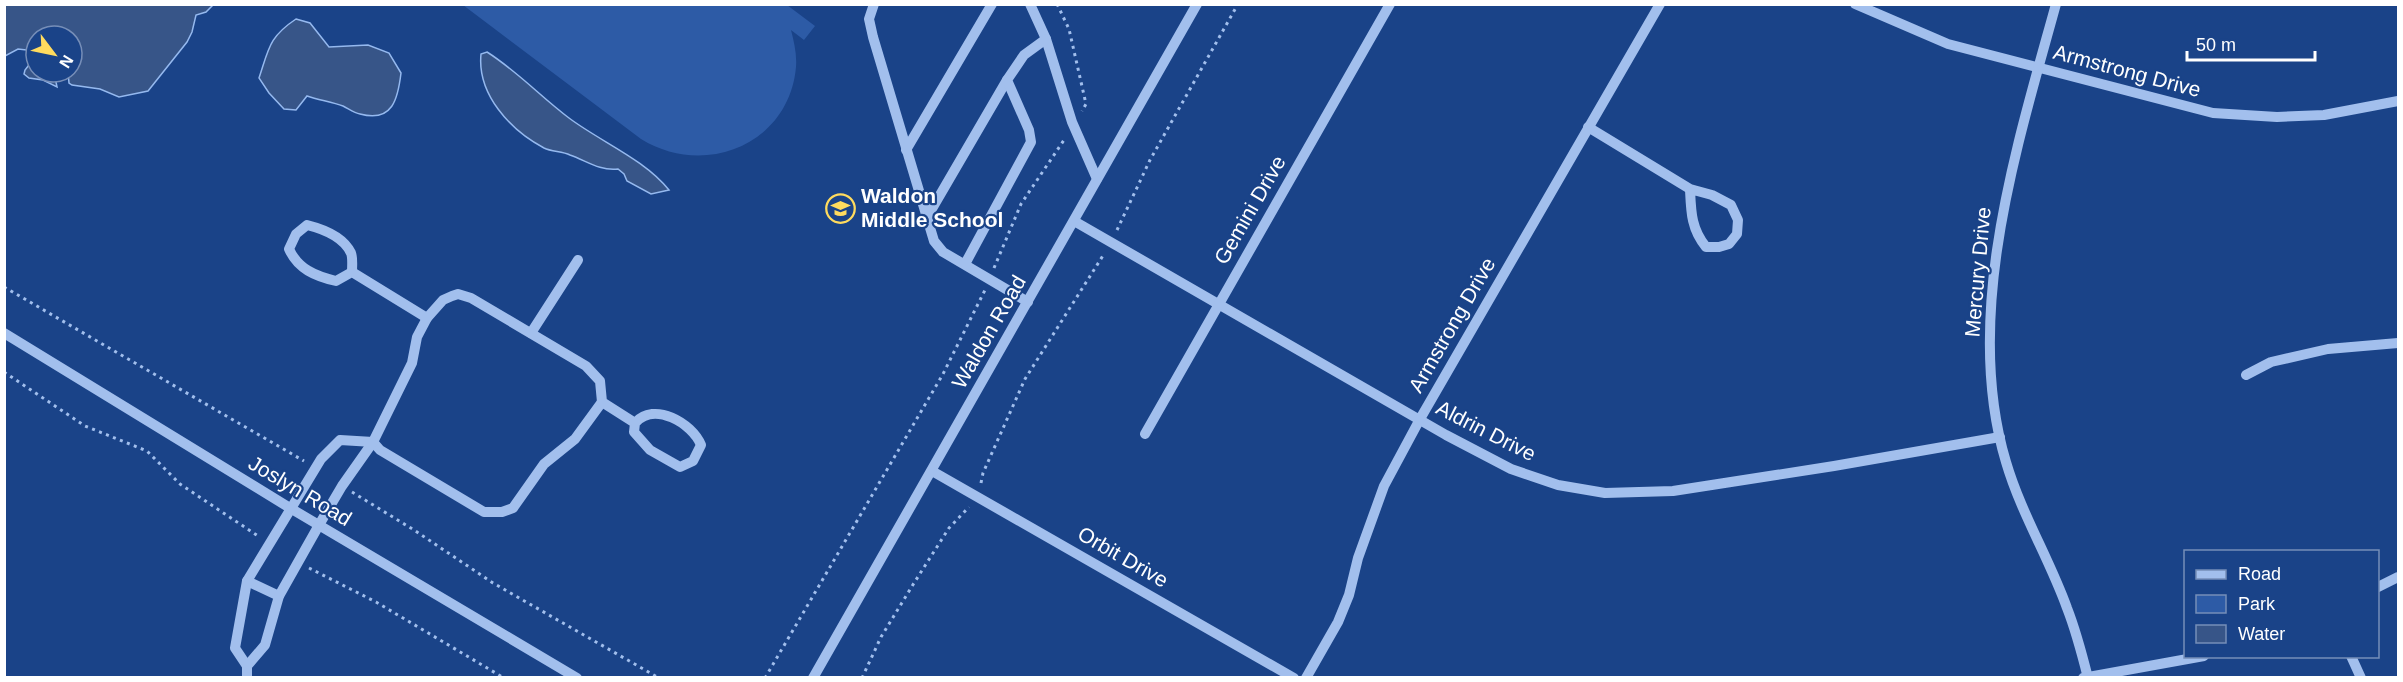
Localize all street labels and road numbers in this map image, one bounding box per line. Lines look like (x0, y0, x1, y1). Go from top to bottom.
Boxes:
street label: Armstrong Drive (2051, 40, 2203, 101)
street label: Gemini Drive (1209, 151, 1290, 268)
street label: Mercury Drive (1960, 206, 1995, 338)
street label: Armstrong Drive (1404, 253, 1499, 396)
street label: Waldon Road (947, 271, 1030, 392)
street label: Aldrin Drive (1433, 396, 1540, 465)
street label: Joslyn Road (245, 451, 356, 530)
street label: Orbit Drive (1074, 522, 1172, 592)

